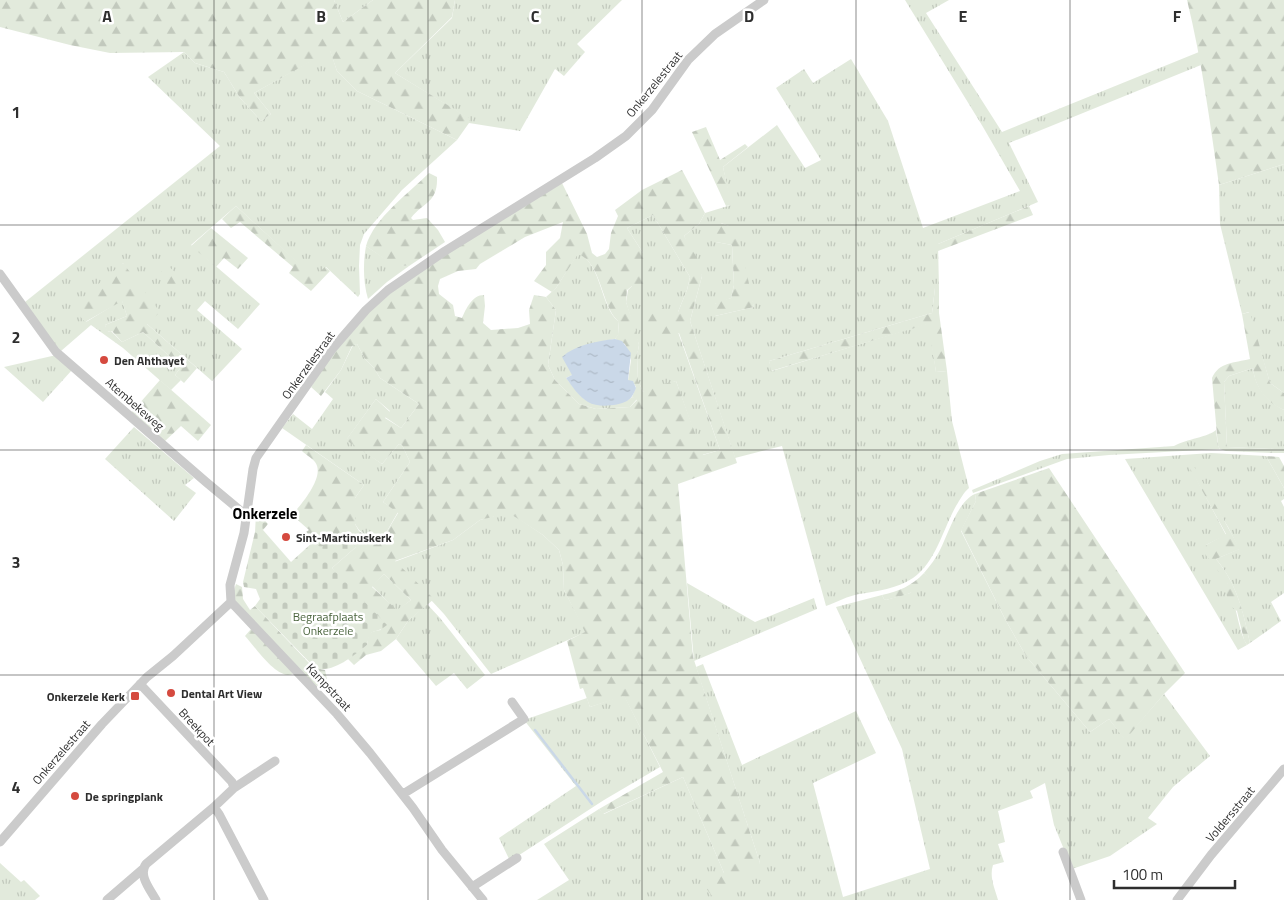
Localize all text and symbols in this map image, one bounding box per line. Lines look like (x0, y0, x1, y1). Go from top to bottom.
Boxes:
text: A (102, 4, 112, 28)
text: B (316, 4, 326, 28)
text: C (531, 4, 540, 28)
text: D (744, 4, 754, 28)
text: E (959, 4, 968, 28)
text: F (1173, 4, 1182, 28)
street label: Onkerzelestraat (621, 46, 687, 121)
text: 1 (12, 100, 20, 124)
text: 2 (12, 325, 20, 349)
street label: Onkerzelestraat (277, 326, 340, 403)
place label: Den Ahthayet (114, 351, 185, 370)
marker: Den Ahthayet (98, 354, 110, 366)
street label: Atembekeweg (101, 373, 169, 435)
district label: Onkerzele (232, 502, 298, 525)
place label: Sint-Martinuskerk (296, 528, 392, 547)
marker: Sint-Martinuskerk (280, 531, 292, 543)
text: 3 (12, 550, 20, 574)
park label: Begraafplaats Onkerzele (293, 607, 364, 640)
street label: Kampstraat (302, 659, 357, 716)
place label: Dental Art View (181, 684, 262, 703)
place label: Onkerzele Kerk (47, 687, 126, 706)
marker: Dental Art View (165, 687, 177, 699)
marker: Onkerzele Kerk (129, 690, 141, 702)
street label: Breekpot (174, 704, 220, 751)
street label: Onkerzelestraat (27, 715, 95, 789)
text: 4 (12, 775, 21, 799)
street label: Voldersstraat (1201, 781, 1260, 846)
place label: De springplank (85, 787, 164, 806)
marker: De springplank (69, 790, 81, 802)
scale bar (1114, 858, 1235, 890)
text: 100 m (1122, 863, 1163, 886)

